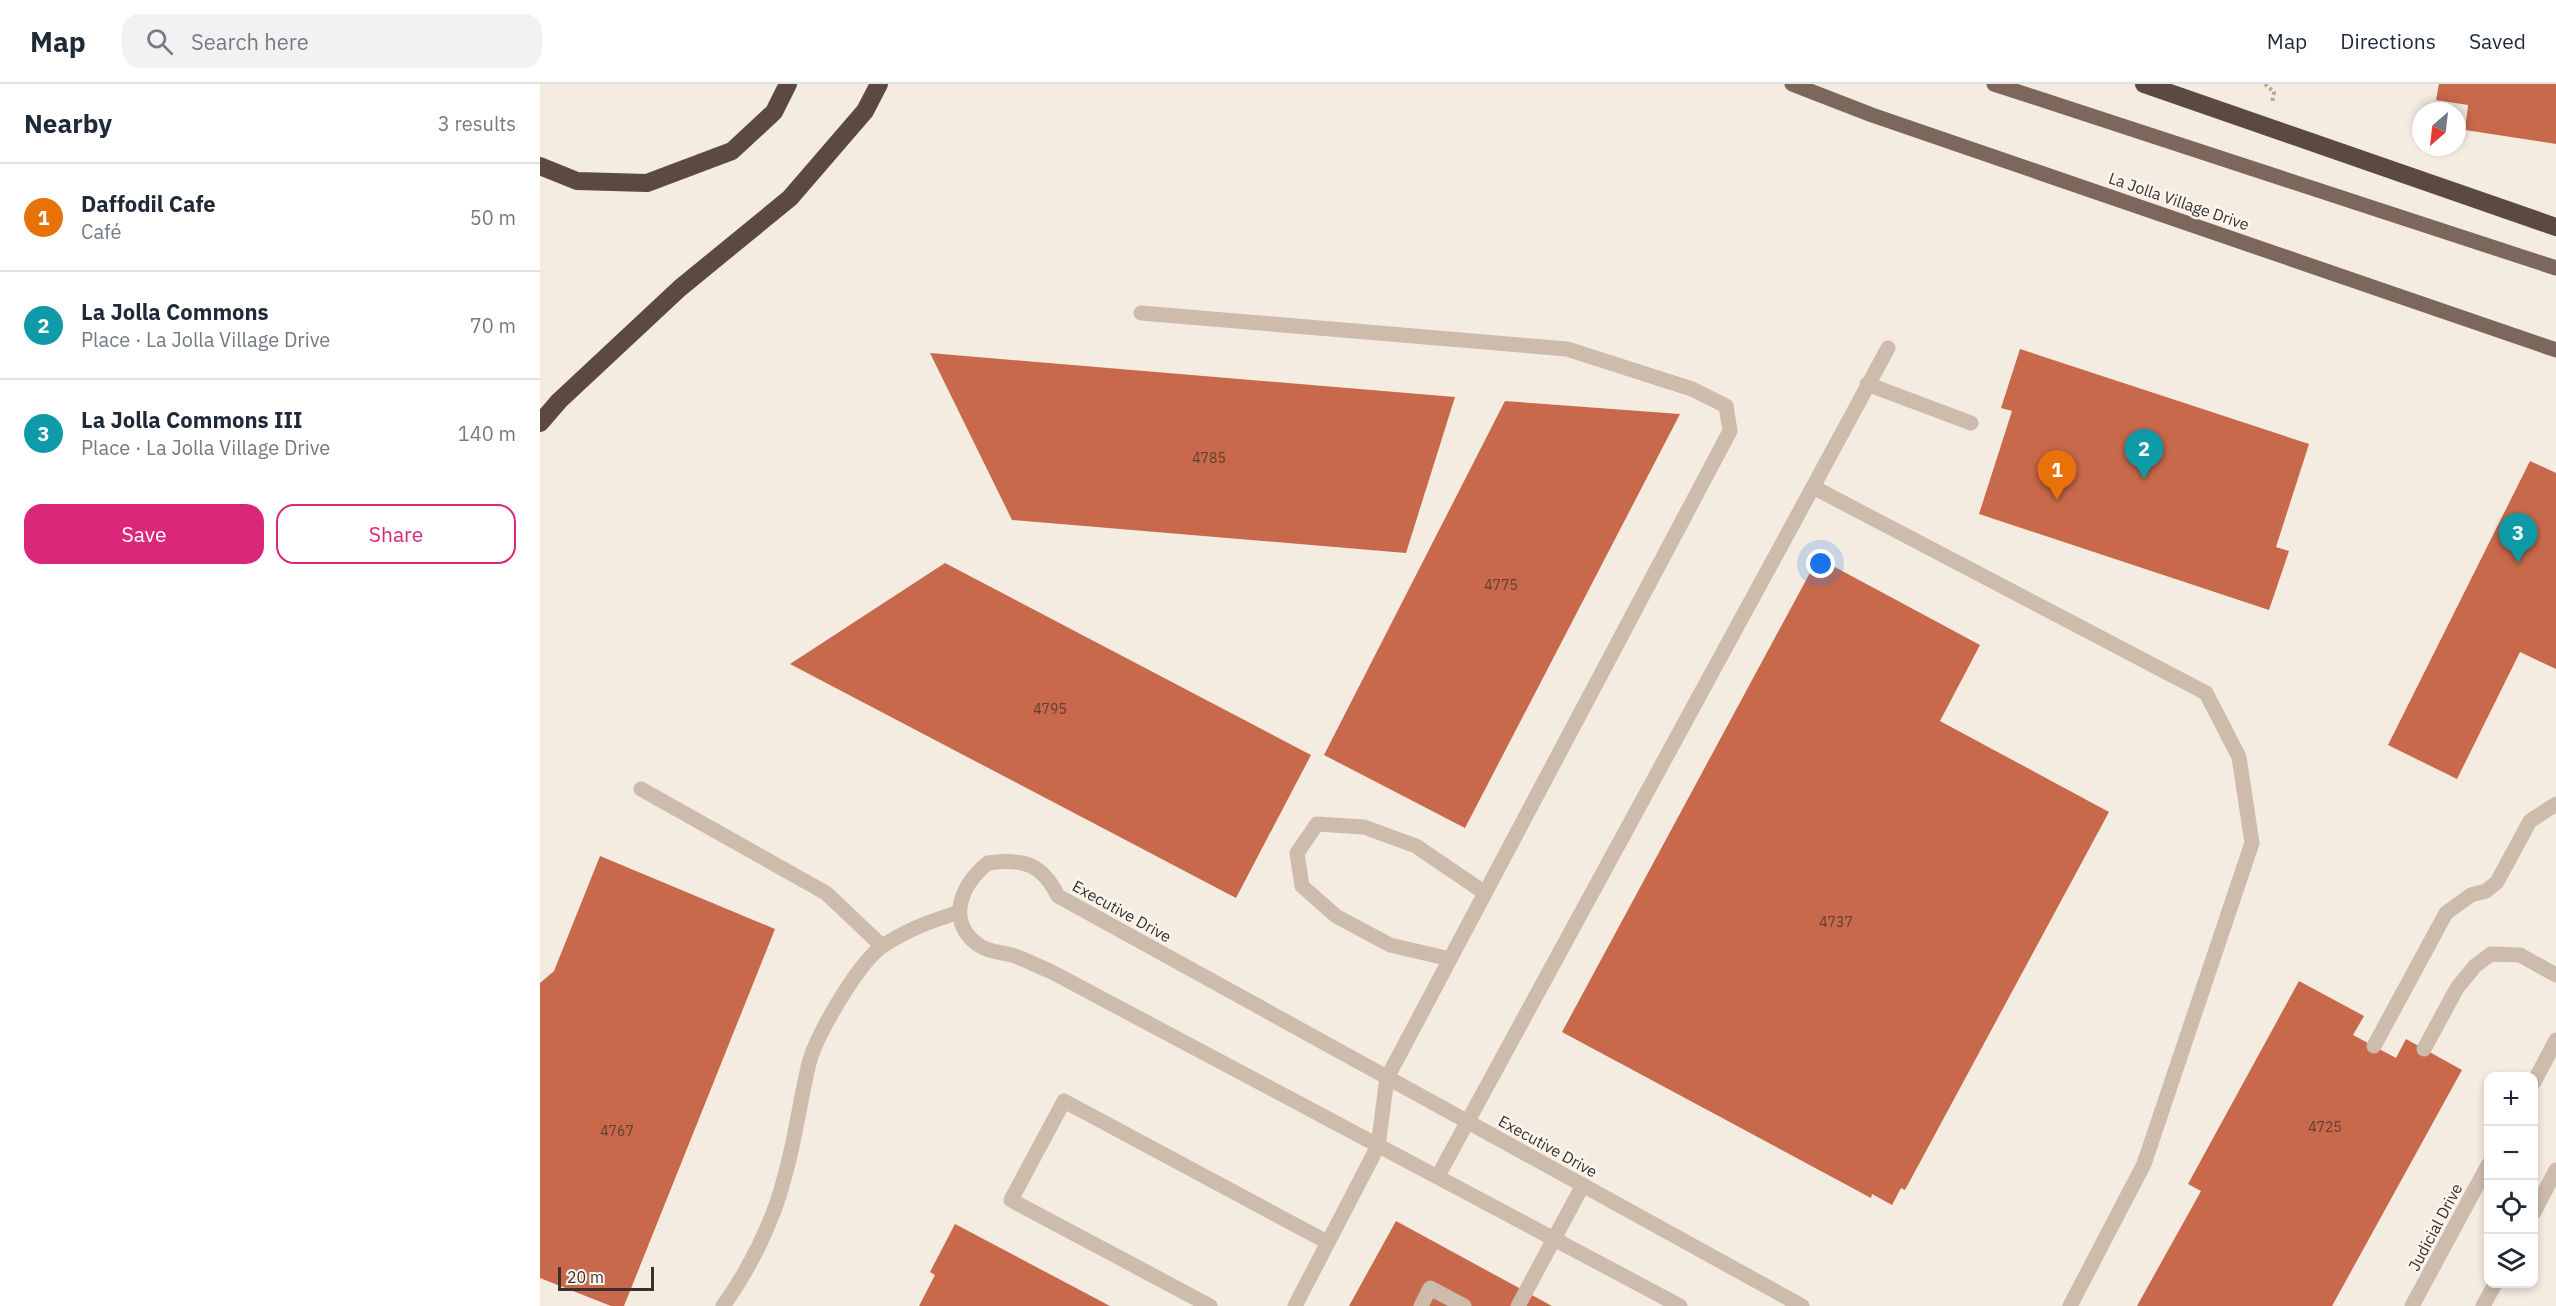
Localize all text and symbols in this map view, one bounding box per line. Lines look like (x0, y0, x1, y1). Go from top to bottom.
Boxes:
search box (122, 14, 542, 68)
text: Map (30, 23, 86, 60)
icon: search (143, 25, 176, 58)
text: Search here (191, 27, 309, 56)
text: Map (2267, 27, 2307, 55)
text: Directions (2340, 27, 2436, 55)
text: Saved (2469, 27, 2526, 55)
north arrow (2412, 102, 2466, 156)
text: Nearby (24, 106, 112, 140)
text: 3 results (438, 110, 516, 137)
street label: La Jolla Village Drive (2106, 168, 2252, 235)
text: Daffodil Cafe (81, 189, 216, 218)
text: 1 (38, 204, 50, 231)
text: 50 m (470, 204, 516, 231)
text: Café (81, 218, 121, 245)
text: La Jolla Commons (81, 297, 269, 326)
text: 2 (38, 312, 50, 339)
text: 70 m (470, 312, 516, 339)
text: Place · La Jolla Village Drive (81, 326, 330, 353)
text: La Jolla Commons III (81, 405, 302, 434)
text: 3 (38, 420, 50, 447)
text: 140 m (458, 420, 516, 447)
pin: 2 (2124, 430, 2164, 479)
text: Place · La Jolla Village Drive (81, 434, 330, 461)
house number: 4785 (1192, 449, 1226, 467)
pin: 1 (2038, 450, 2077, 500)
button: Save (24, 504, 264, 564)
button: Share (276, 504, 516, 564)
pin: 3 (2498, 514, 2538, 563)
your location (1806, 549, 1835, 578)
house number: 4775 (1484, 576, 1518, 594)
house number: 4795 (1033, 700, 1067, 718)
street label: Executive Drive (1069, 876, 1175, 947)
house number: 4737 (1819, 913, 1853, 931)
map controls (2484, 1072, 2538, 1288)
button: + (2484, 1072, 2538, 1126)
street label: Executive Drive (1495, 1111, 1601, 1182)
house number: 4725 (2308, 1118, 2342, 1136)
house number: 4767 (600, 1122, 634, 1140)
button: − (2484, 1126, 2538, 1180)
street label: Judicial Drive (2404, 1180, 2467, 1274)
button: locate (2484, 1180, 2538, 1234)
button: layers (2484, 1234, 2538, 1288)
scale bar (558, 1264, 654, 1292)
text: 20 m (567, 1267, 604, 1287)

